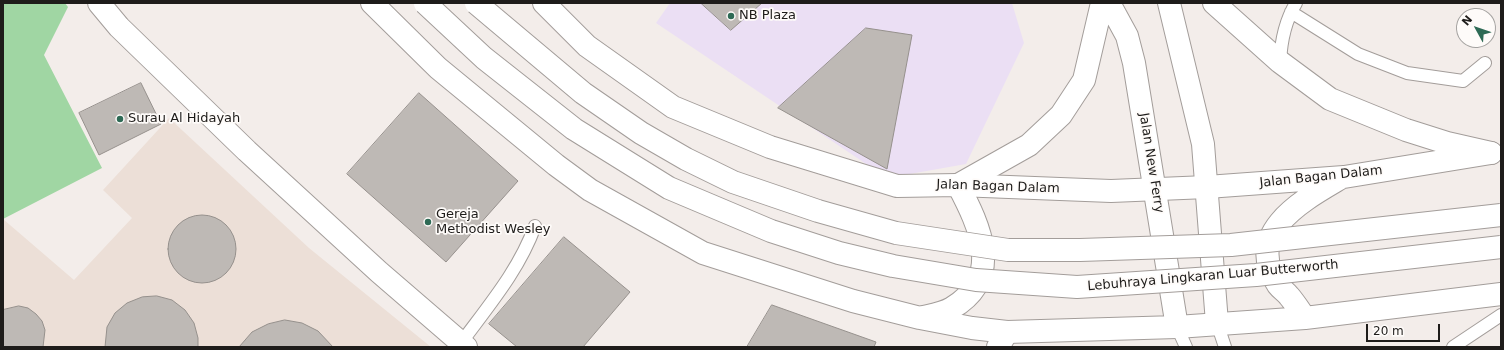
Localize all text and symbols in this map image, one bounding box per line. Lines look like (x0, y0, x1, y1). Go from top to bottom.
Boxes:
place label: NB Plaza (739, 8, 796, 24)
north arrow (1456, 8, 1496, 48)
marker: NB Plaza (726, 11, 736, 21)
text: N (1459, 13, 1475, 28)
place label: Surau Al Hidayah (128, 111, 240, 127)
street label: Jalan New Ferry (1135, 112, 1167, 214)
marker: Surau Al Hidayah (115, 114, 125, 124)
street label: Jalan Bagan Dalam (1259, 163, 1383, 191)
street label: Jalan Bagan Dalam (936, 177, 1060, 197)
place label: Gereja Methodist Wesley (436, 207, 551, 238)
marker: Gereja Methodist Wesley (423, 217, 433, 227)
street label: Lebuhraya Lingkaran Luar Butterworth (1087, 257, 1339, 295)
scale bar (1368, 316, 1442, 342)
text: 20 m (1373, 324, 1404, 338)

